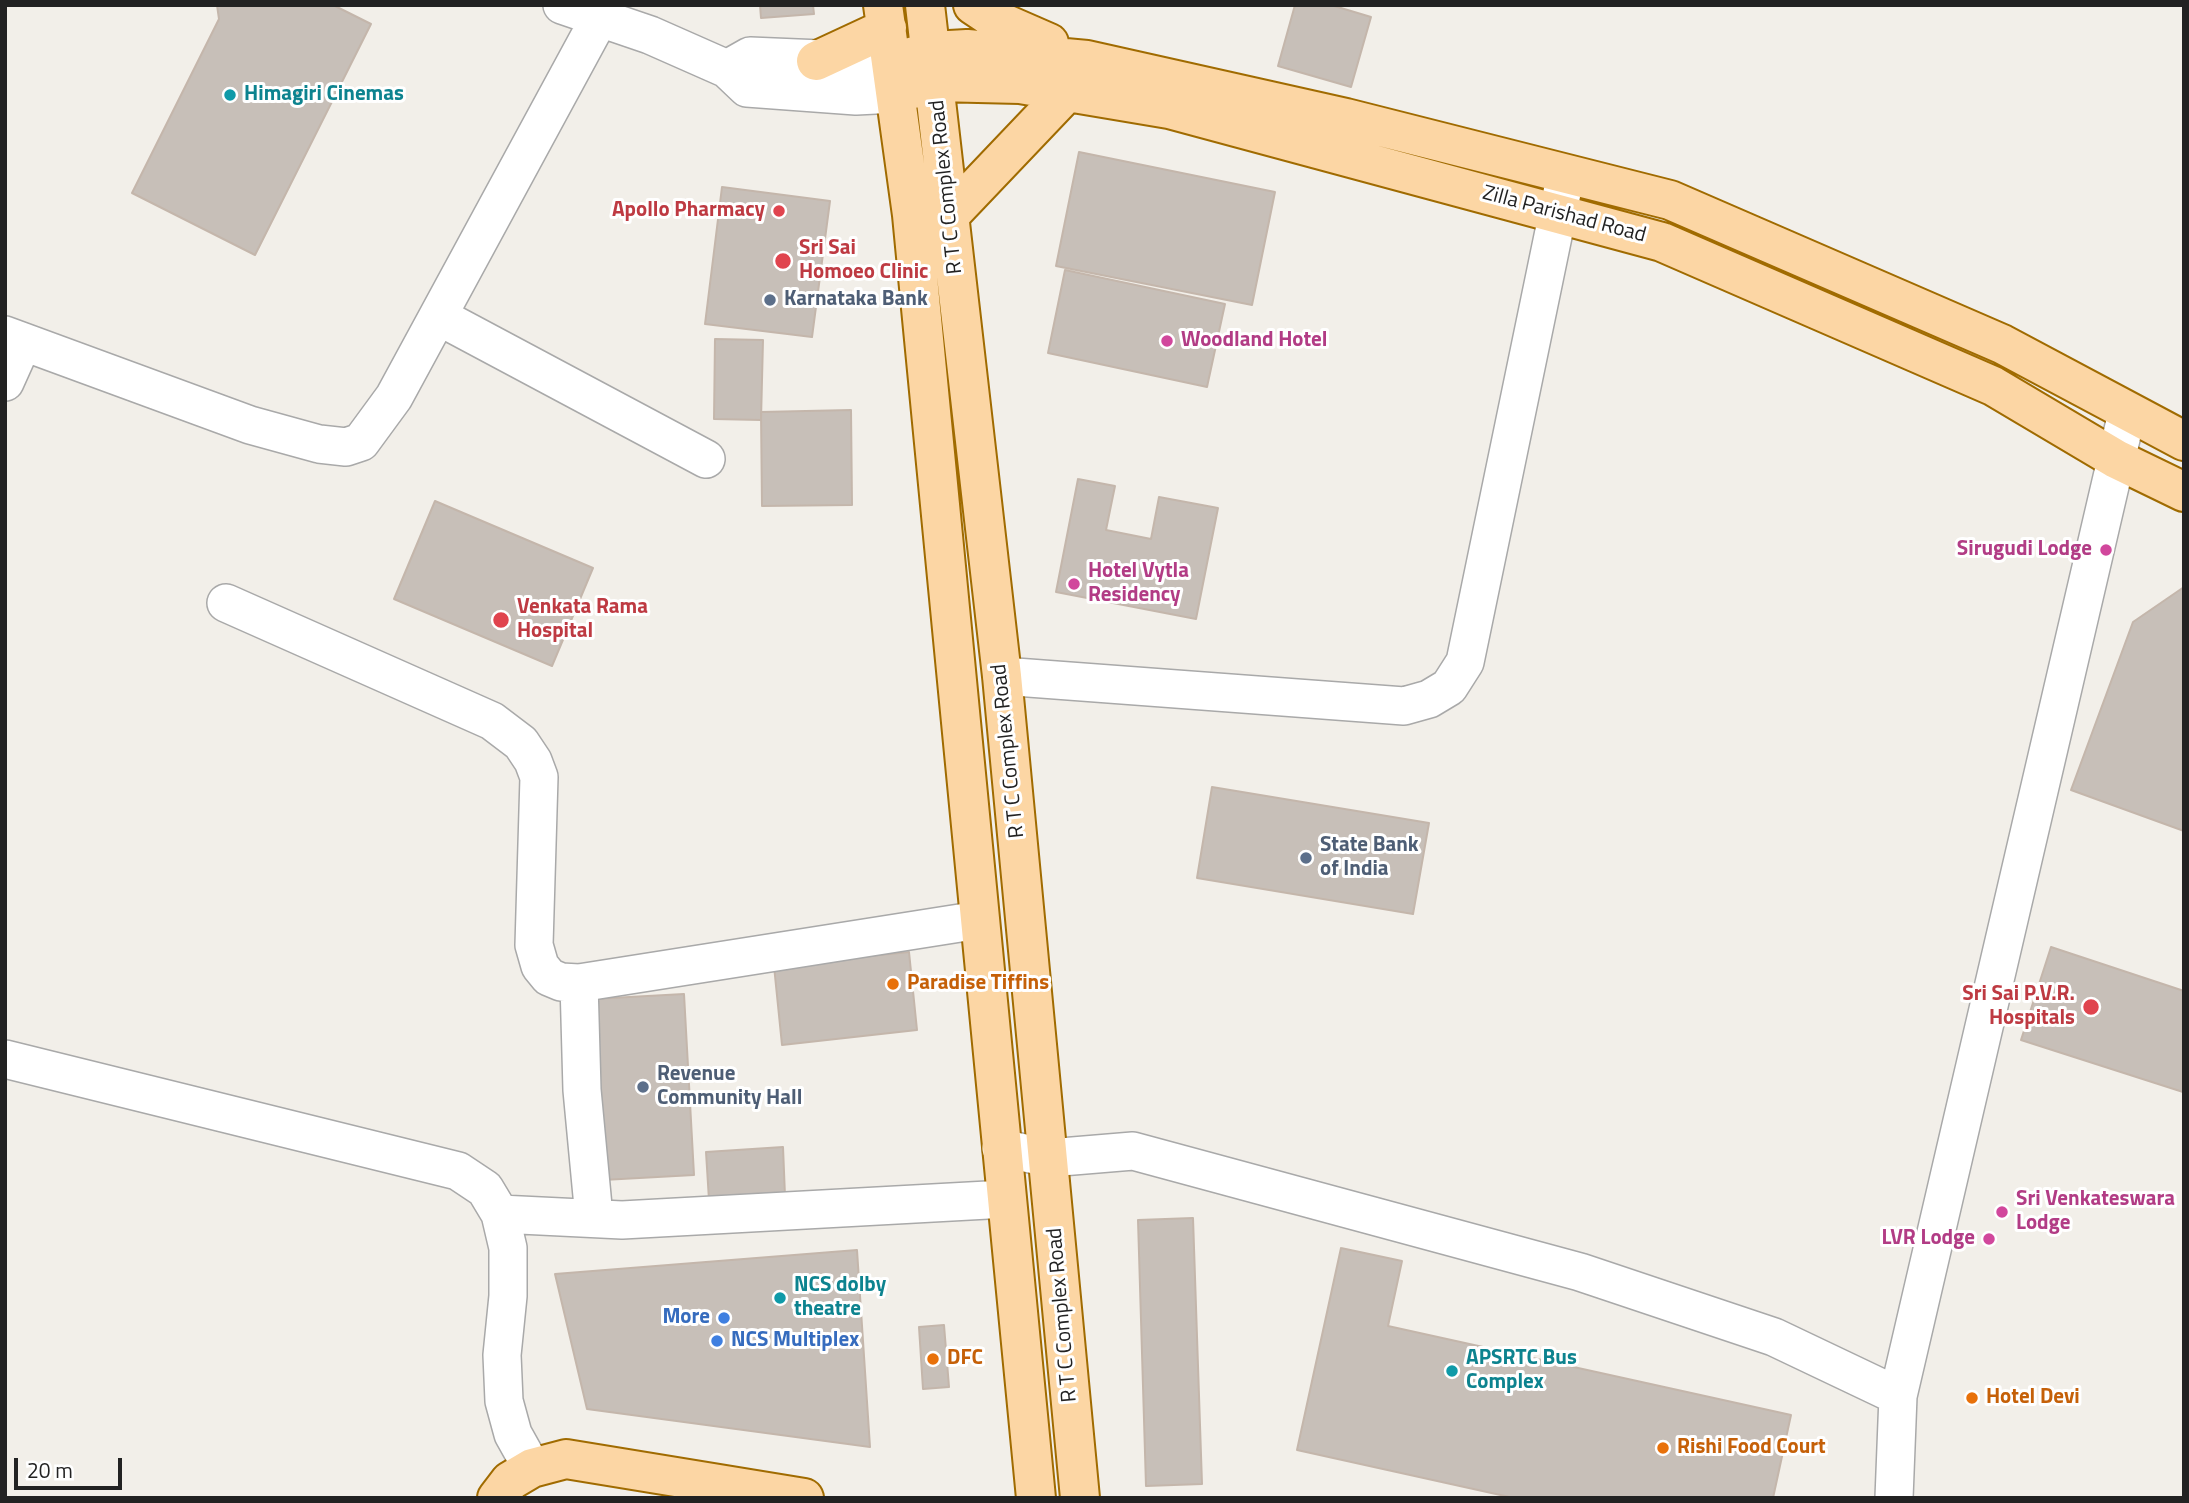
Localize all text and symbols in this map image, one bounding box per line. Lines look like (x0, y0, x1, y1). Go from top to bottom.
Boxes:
place label: Himagiri Cinemas (244, 82, 404, 108)
marker: Himagiri Cinemas (222, 87, 238, 103)
street label: R T C Complex Road (925, 99, 969, 275)
street label: Zilla Parishad Road (1480, 181, 1648, 249)
place label: Apollo Pharmacy (612, 198, 765, 224)
marker: Apollo Pharmacy (771, 203, 787, 219)
place label: Sri Sai Homoeo Clinic (799, 236, 928, 286)
marker: Sri Sai Homoeo Clinic (773, 251, 793, 271)
place label: Karnataka Bank (784, 287, 928, 313)
marker: Karnataka Bank (762, 292, 778, 308)
place label: Woodland Hotel (1181, 328, 1327, 354)
marker: Woodland Hotel (1159, 333, 1175, 349)
place label: Sirugudi Lodge (1957, 537, 2092, 563)
marker: Sirugudi Lodge (2098, 542, 2114, 558)
place label: Hotel Vytla Residency (1088, 559, 1189, 609)
marker: Hotel Vytla Residency (1066, 576, 1082, 592)
place label: Venkata Rama Hospital (517, 595, 648, 645)
marker: Venkata Rama Hospital (491, 610, 511, 630)
street label: R T C Complex Road (987, 663, 1031, 839)
place label: State Bank of India (1320, 833, 1419, 883)
marker: State Bank of India (1298, 850, 1314, 866)
place label: Paradise Tiffins (907, 971, 1049, 997)
marker: Paradise Tiffins (885, 976, 901, 992)
place label: Sri Sai P.V.R. Hospitals (1962, 982, 2075, 1032)
marker: Sri Sai P.V.R. Hospitals (2081, 997, 2101, 1017)
place label: Revenue Community Hall (657, 1062, 802, 1112)
marker: Revenue Community Hall (635, 1079, 651, 1095)
place label: Sri Venkateswara Lodge (2016, 1187, 2175, 1237)
marker: Sri Venkateswara Lodge (1994, 1204, 2010, 1220)
place label: LVR Lodge (1881, 1226, 1975, 1252)
street label: R T C Complex Road (1043, 1227, 1083, 1403)
marker: LVR Lodge (1981, 1231, 1997, 1247)
place label: NCS dolby theatre (794, 1273, 886, 1323)
marker: NCS dolby theatre (772, 1290, 788, 1306)
place label: More (662, 1305, 710, 1331)
marker: More (716, 1310, 732, 1326)
place label: NCS Multiplex (731, 1328, 859, 1354)
marker: NCS Multiplex (709, 1333, 725, 1349)
place label: DFC (947, 1346, 983, 1372)
place label: APSRTC Bus Complex (1466, 1346, 1577, 1396)
marker: DFC (925, 1351, 941, 1367)
marker: APSRTC Bus Complex (1444, 1363, 1460, 1379)
place label: Hotel Devi (1986, 1385, 2080, 1411)
marker: Hotel Devi (1964, 1390, 1980, 1406)
place label: Rishi Food Court (1677, 1435, 1826, 1461)
marker: Rishi Food Court (1655, 1440, 1671, 1456)
scale bar (18, 1444, 126, 1488)
text: 20 m (27, 1454, 73, 1486)

